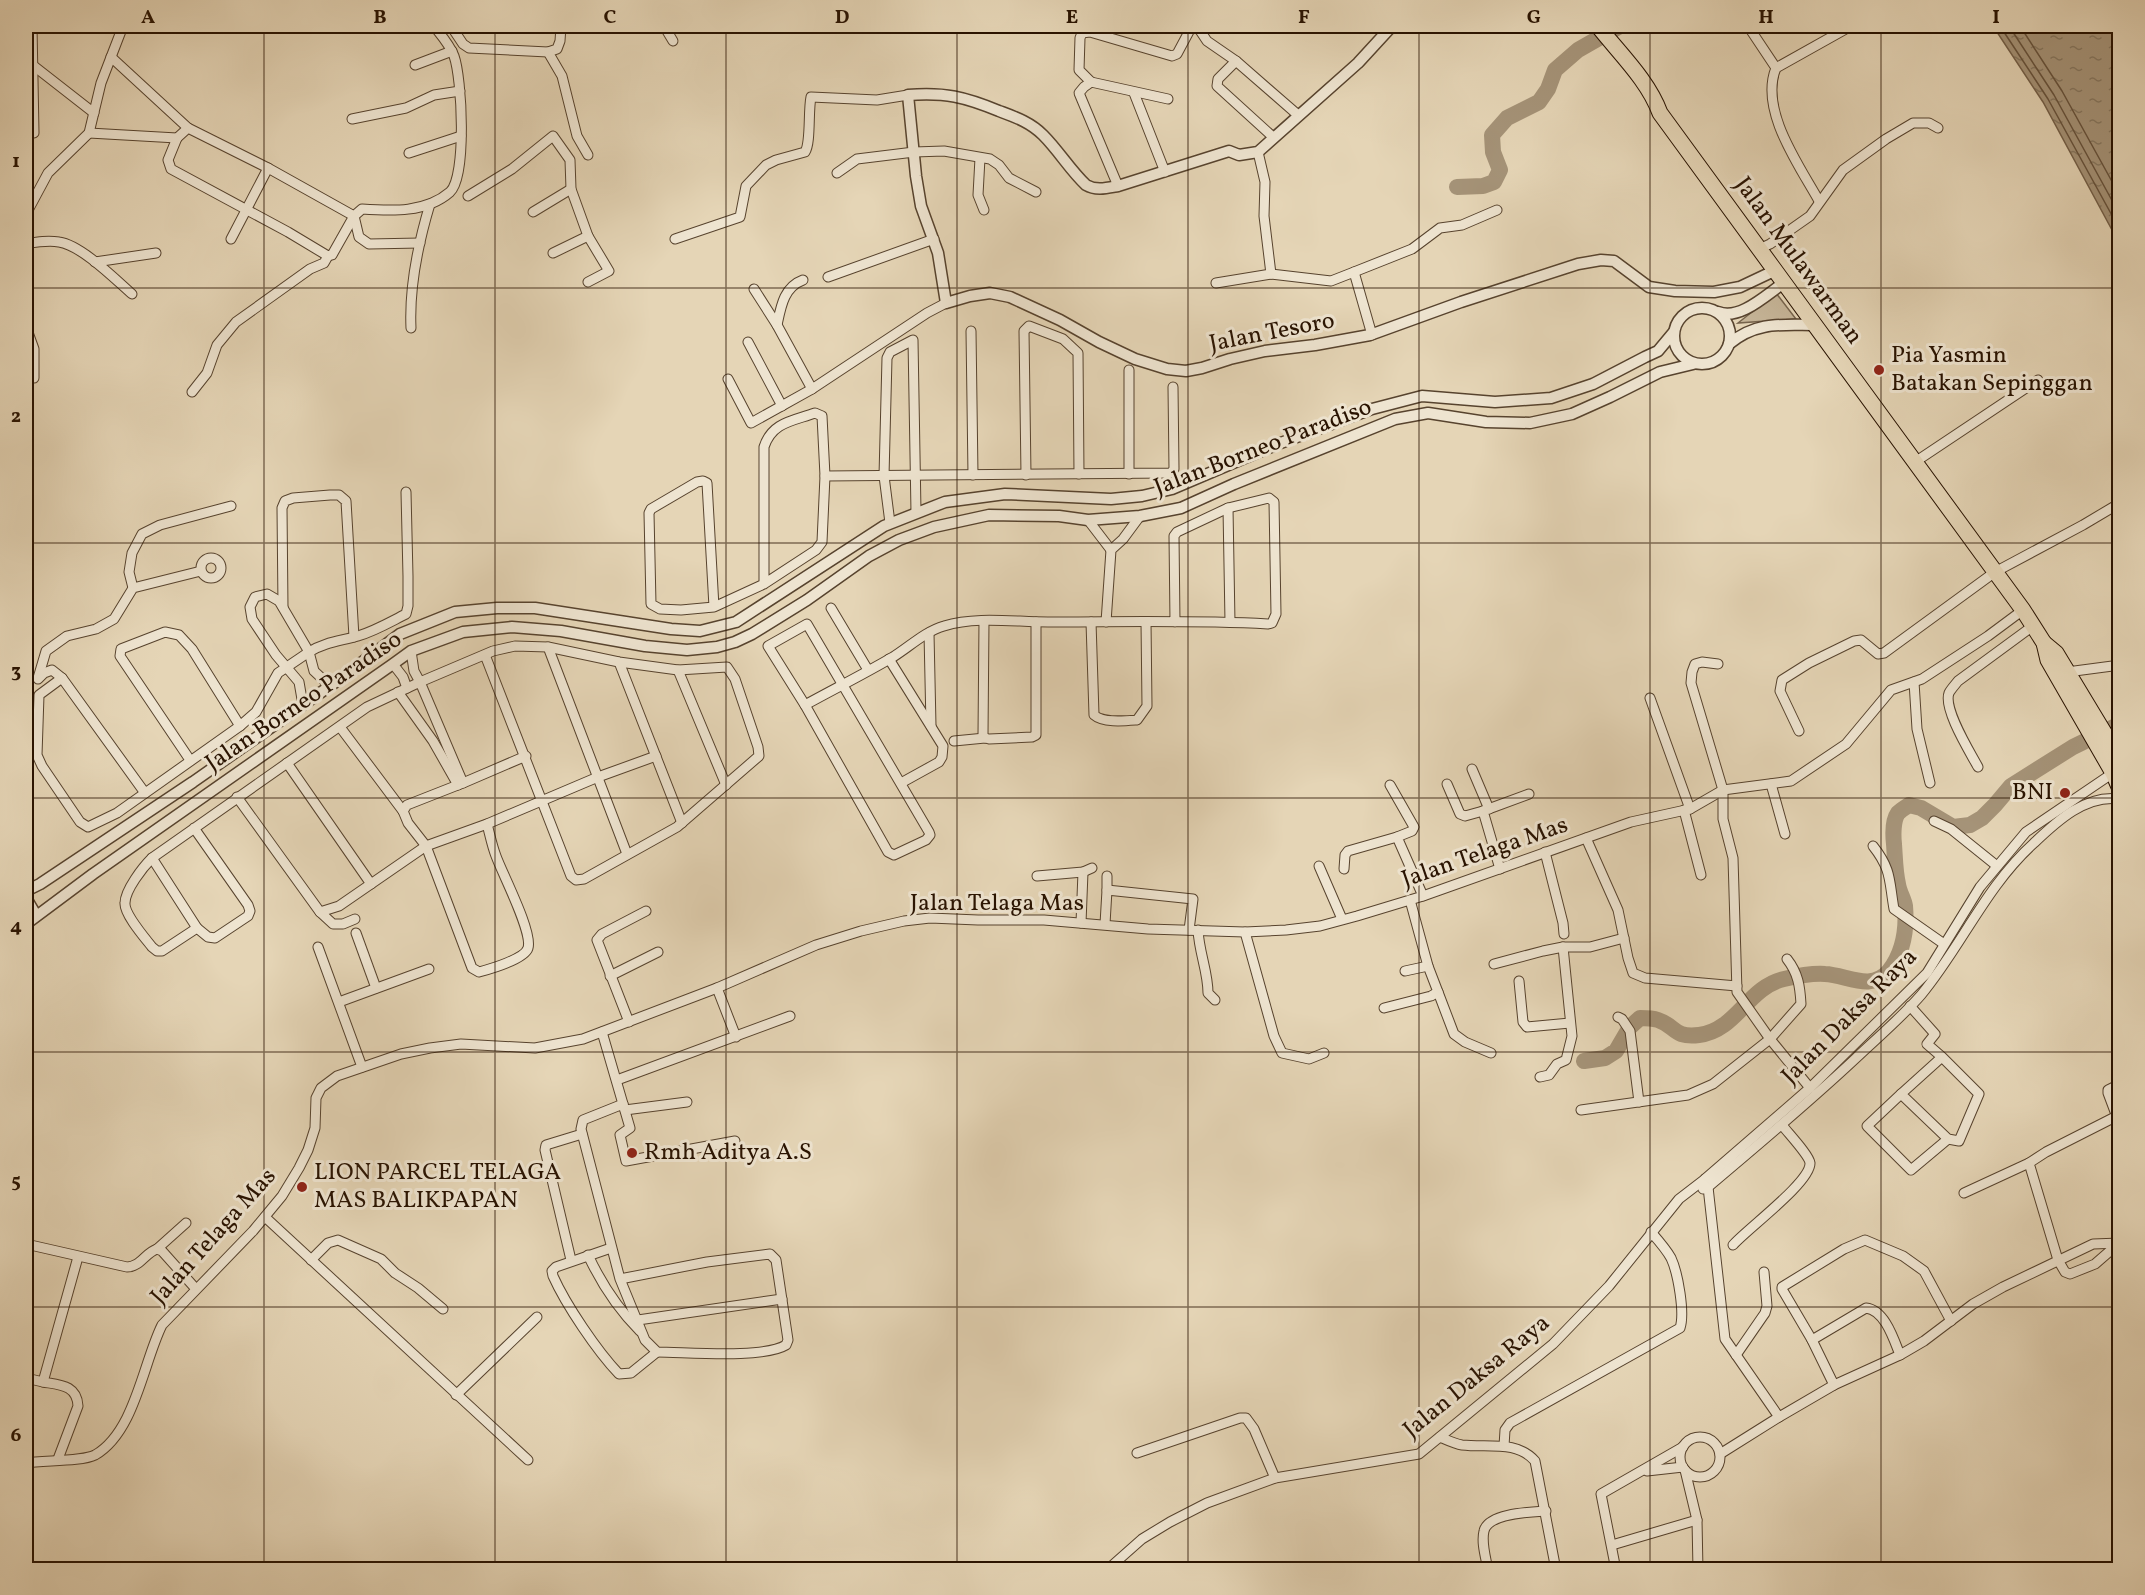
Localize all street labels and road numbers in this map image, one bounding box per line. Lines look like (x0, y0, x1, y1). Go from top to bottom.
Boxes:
street label: Jalan Mulawarman (1725, 170, 1871, 352)
street label: Jalan Tesoro (1206, 304, 1338, 362)
street label: Jalan Borneo Paradiso (1149, 391, 1377, 505)
street label: Jalan Borneo Paradiso (199, 623, 409, 781)
street label: Jalan Telaga Mas (1397, 809, 1573, 897)
street label: Jalan Telaga Mas (910, 887, 1084, 921)
street label: Jalan Daksa Raya (1774, 941, 1926, 1093)
street label: Jalan Telaga Mas (143, 1161, 285, 1313)
street label: Jalan Daksa Raya (1396, 1307, 1558, 1447)

